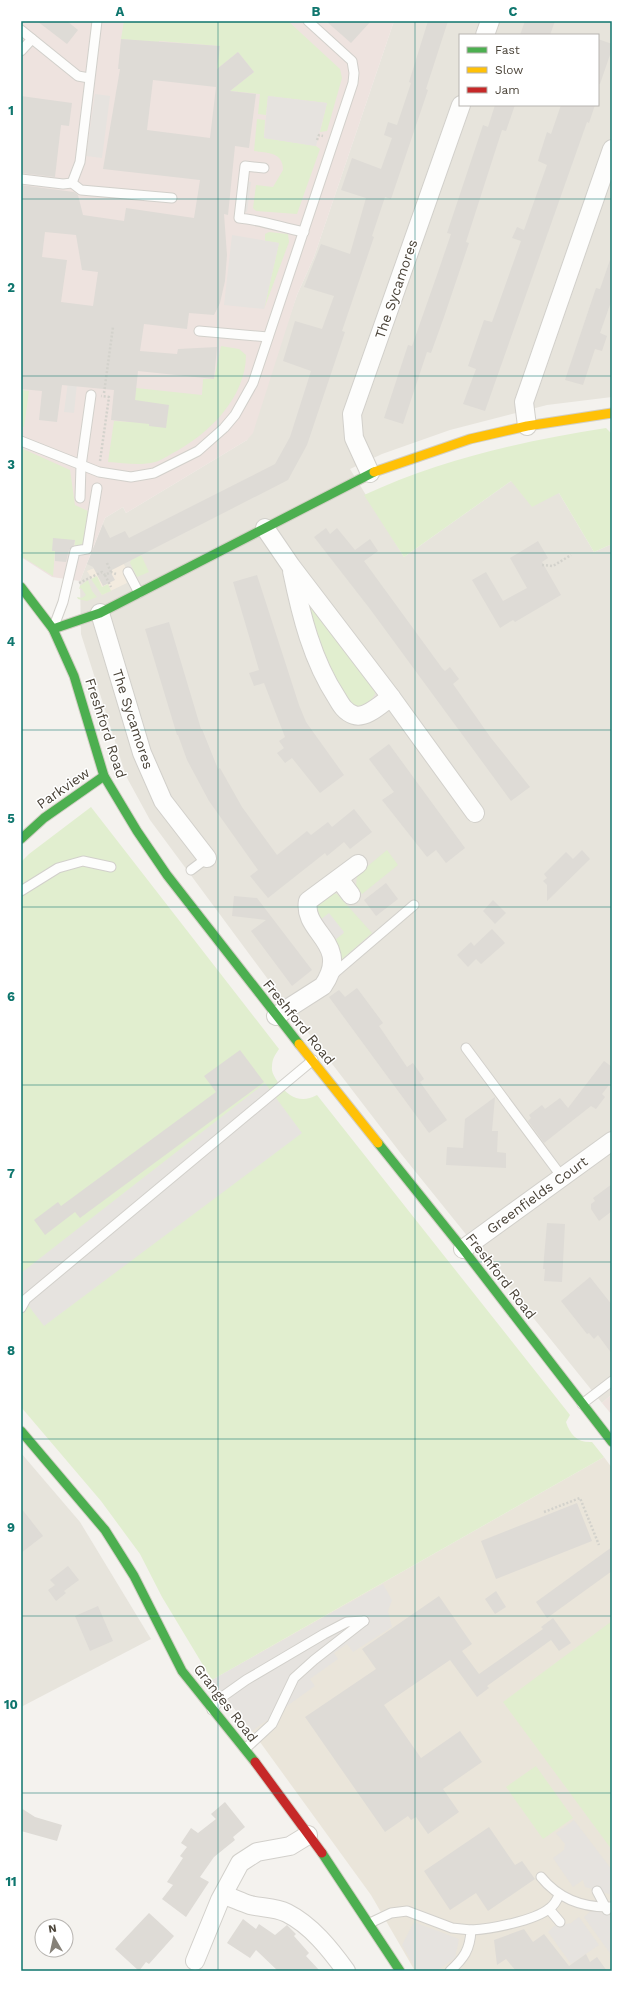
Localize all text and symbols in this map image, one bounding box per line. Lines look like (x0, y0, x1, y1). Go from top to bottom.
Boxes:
text: A (116, 4, 125, 19)
text: B (312, 4, 321, 19)
text: C (509, 4, 518, 19)
legend (459, 34, 599, 106)
text: Fast (495, 43, 520, 57)
text: Slow (495, 63, 523, 77)
text: Jam (495, 83, 520, 97)
text: 1 (8, 103, 14, 118)
street label: The Sycamores (372, 237, 420, 341)
text: 2 (7, 280, 15, 295)
text: 3 (7, 457, 15, 472)
text: 4 (7, 634, 16, 649)
street label: The Sycamores (109, 667, 157, 771)
street label: Freshford Road (82, 676, 130, 780)
street label: Parkview (34, 764, 93, 812)
text: 5 (7, 811, 15, 826)
street label: Freshford Road (260, 976, 338, 1068)
text: 6 (7, 989, 15, 1004)
street label: Greenfields Court (483, 1153, 591, 1237)
text: 7 (7, 1166, 15, 1181)
street label: Freshford Road (463, 1230, 539, 1322)
text: 8 (7, 1343, 15, 1358)
text: 9 (7, 1520, 15, 1535)
street label: Granges Road (191, 1661, 261, 1745)
text: 10 (4, 1697, 18, 1712)
text: 11 (5, 1874, 17, 1889)
north arrow (34, 1918, 74, 1958)
text: N (47, 1922, 58, 1936)

